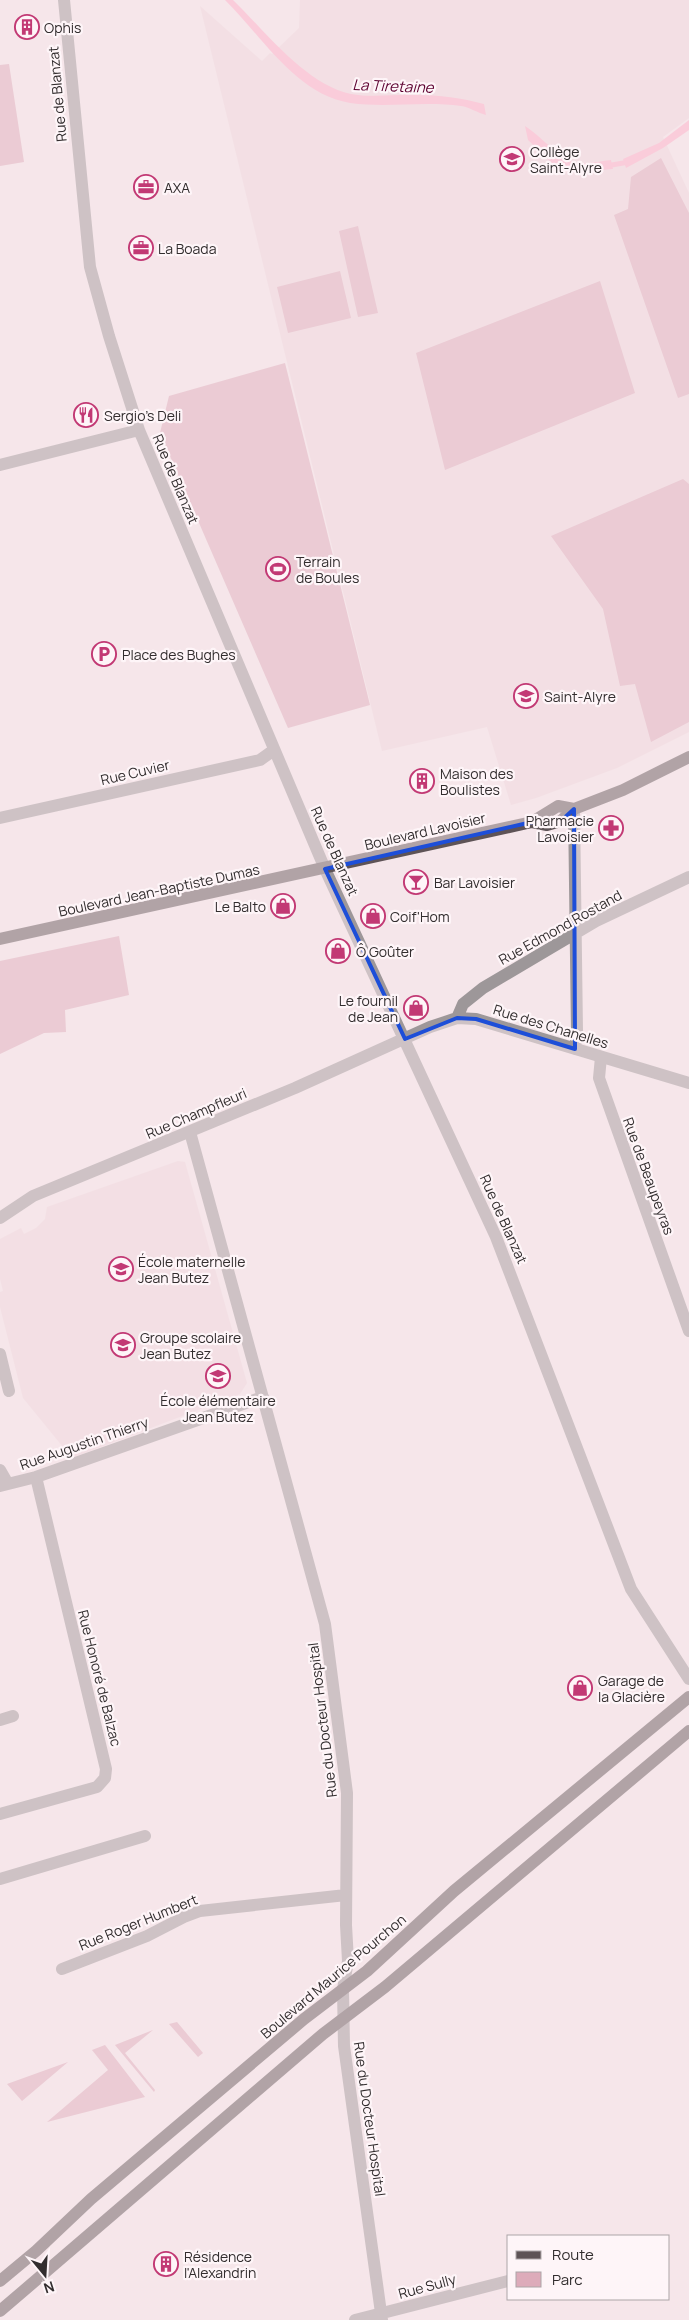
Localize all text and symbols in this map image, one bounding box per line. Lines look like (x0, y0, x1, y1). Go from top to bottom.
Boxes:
building icon: Ophis (14, 14, 40, 40)
place label: Ophis (44, 18, 81, 37)
street label: Rue de Blanzat (43, 45, 71, 143)
water label: La Tiretaine (352, 74, 435, 98)
place label: Collège Saint-Alyre (530, 142, 602, 177)
school or university icon: Collège Saint-Alyre (499, 146, 525, 172)
office icon: AXA (133, 174, 159, 200)
place label: AXA (164, 178, 190, 197)
office icon: La Boada (128, 235, 154, 261)
place label: La Boada (158, 239, 216, 258)
restaurant icon: Sergio's Deli (73, 402, 99, 428)
place label: Sergio's Deli (104, 406, 181, 425)
street label: Rue de Blanzat (149, 431, 204, 527)
place label: Terrain de Boules (296, 552, 359, 587)
sports icon: Terrain de Boules (265, 556, 291, 582)
parking icon: Place des Bughes (91, 641, 117, 667)
place label: Place des Bughes (122, 645, 236, 664)
school or university icon: Saint-Alyre (513, 683, 539, 709)
place label: Saint-Alyre (544, 687, 616, 706)
street label: Rue Cuvier (99, 755, 171, 789)
place label: Maison des Boulistes (440, 764, 513, 799)
building icon: Maison des Boulistes (409, 768, 435, 794)
street label: Rue de Blanzat (307, 803, 363, 899)
street label: Boulevard Lavoisier (363, 808, 487, 854)
place label: Pharmacie Lavoisier (526, 811, 594, 846)
pharmacy icon: Pharmacie Lavoisier (598, 815, 624, 841)
street label: Boulevard Jean-Baptiste Dumas (57, 859, 261, 921)
bar icon: Bar Lavoisier (403, 869, 429, 895)
place label: Bar Lavoisier (434, 873, 515, 892)
street label: Rue Edmond Rostand (495, 885, 625, 969)
shop icon: Le Balto (270, 893, 296, 919)
place label: Le Balto (215, 897, 266, 916)
shop icon: Coif'Hom (360, 903, 386, 929)
place label: Coif'Hom (390, 907, 450, 926)
shop icon: Ô Goûter (325, 938, 351, 964)
place label: Ô Goûter (356, 942, 414, 961)
place label: Le fournil de Jean (339, 991, 398, 1026)
shop icon: Le fournil de Jean (403, 995, 429, 1021)
street label: Rue des Chanelles (491, 999, 611, 1053)
street label: Rue Champfleuri (143, 1083, 249, 1143)
street label: Rue de Beaupeyras (619, 1115, 679, 1237)
street label: Rue de Blanzat (476, 1171, 532, 1267)
place label: École maternelle Jean Butez (138, 1252, 245, 1287)
school or university icon: École maternelle Jean Butez (108, 1256, 134, 1282)
place label: Groupe scolaire Jean Butez (140, 1328, 241, 1363)
school or university icon: Groupe scolaire Jean Butez (110, 1332, 136, 1358)
school or university icon: École élémentaire Jean Butez (205, 1363, 231, 1389)
place label: École élémentaire Jean Butez (160, 1391, 276, 1426)
street label: Rue Augustin Thierry (17, 1412, 151, 1474)
street label: Rue Honoré de Balzac (74, 1608, 126, 1748)
street label: Rue du Docteur Hospital (303, 1641, 341, 1799)
place label: Garage de la Glacière (598, 1671, 665, 1706)
shop icon: Garage de la Glacière (567, 1675, 593, 1701)
street label: Rue Roger Humbert (76, 1889, 201, 1954)
street label: Boulevard Maurice Pourchon (256, 1910, 410, 2042)
street label: Rue du Docteur Hospital (350, 2040, 390, 2198)
legend (507, 2235, 669, 2300)
text: Route (552, 2244, 594, 2265)
place label: Résidence l'Alexandrin (184, 2247, 256, 2282)
north arrow (20, 2250, 70, 2300)
building icon: Résidence l'Alexandrin (153, 2251, 179, 2277)
street label: Rue Sully (396, 2269, 459, 2303)
text: Parc (552, 2269, 583, 2290)
text: N (41, 2277, 57, 2298)

